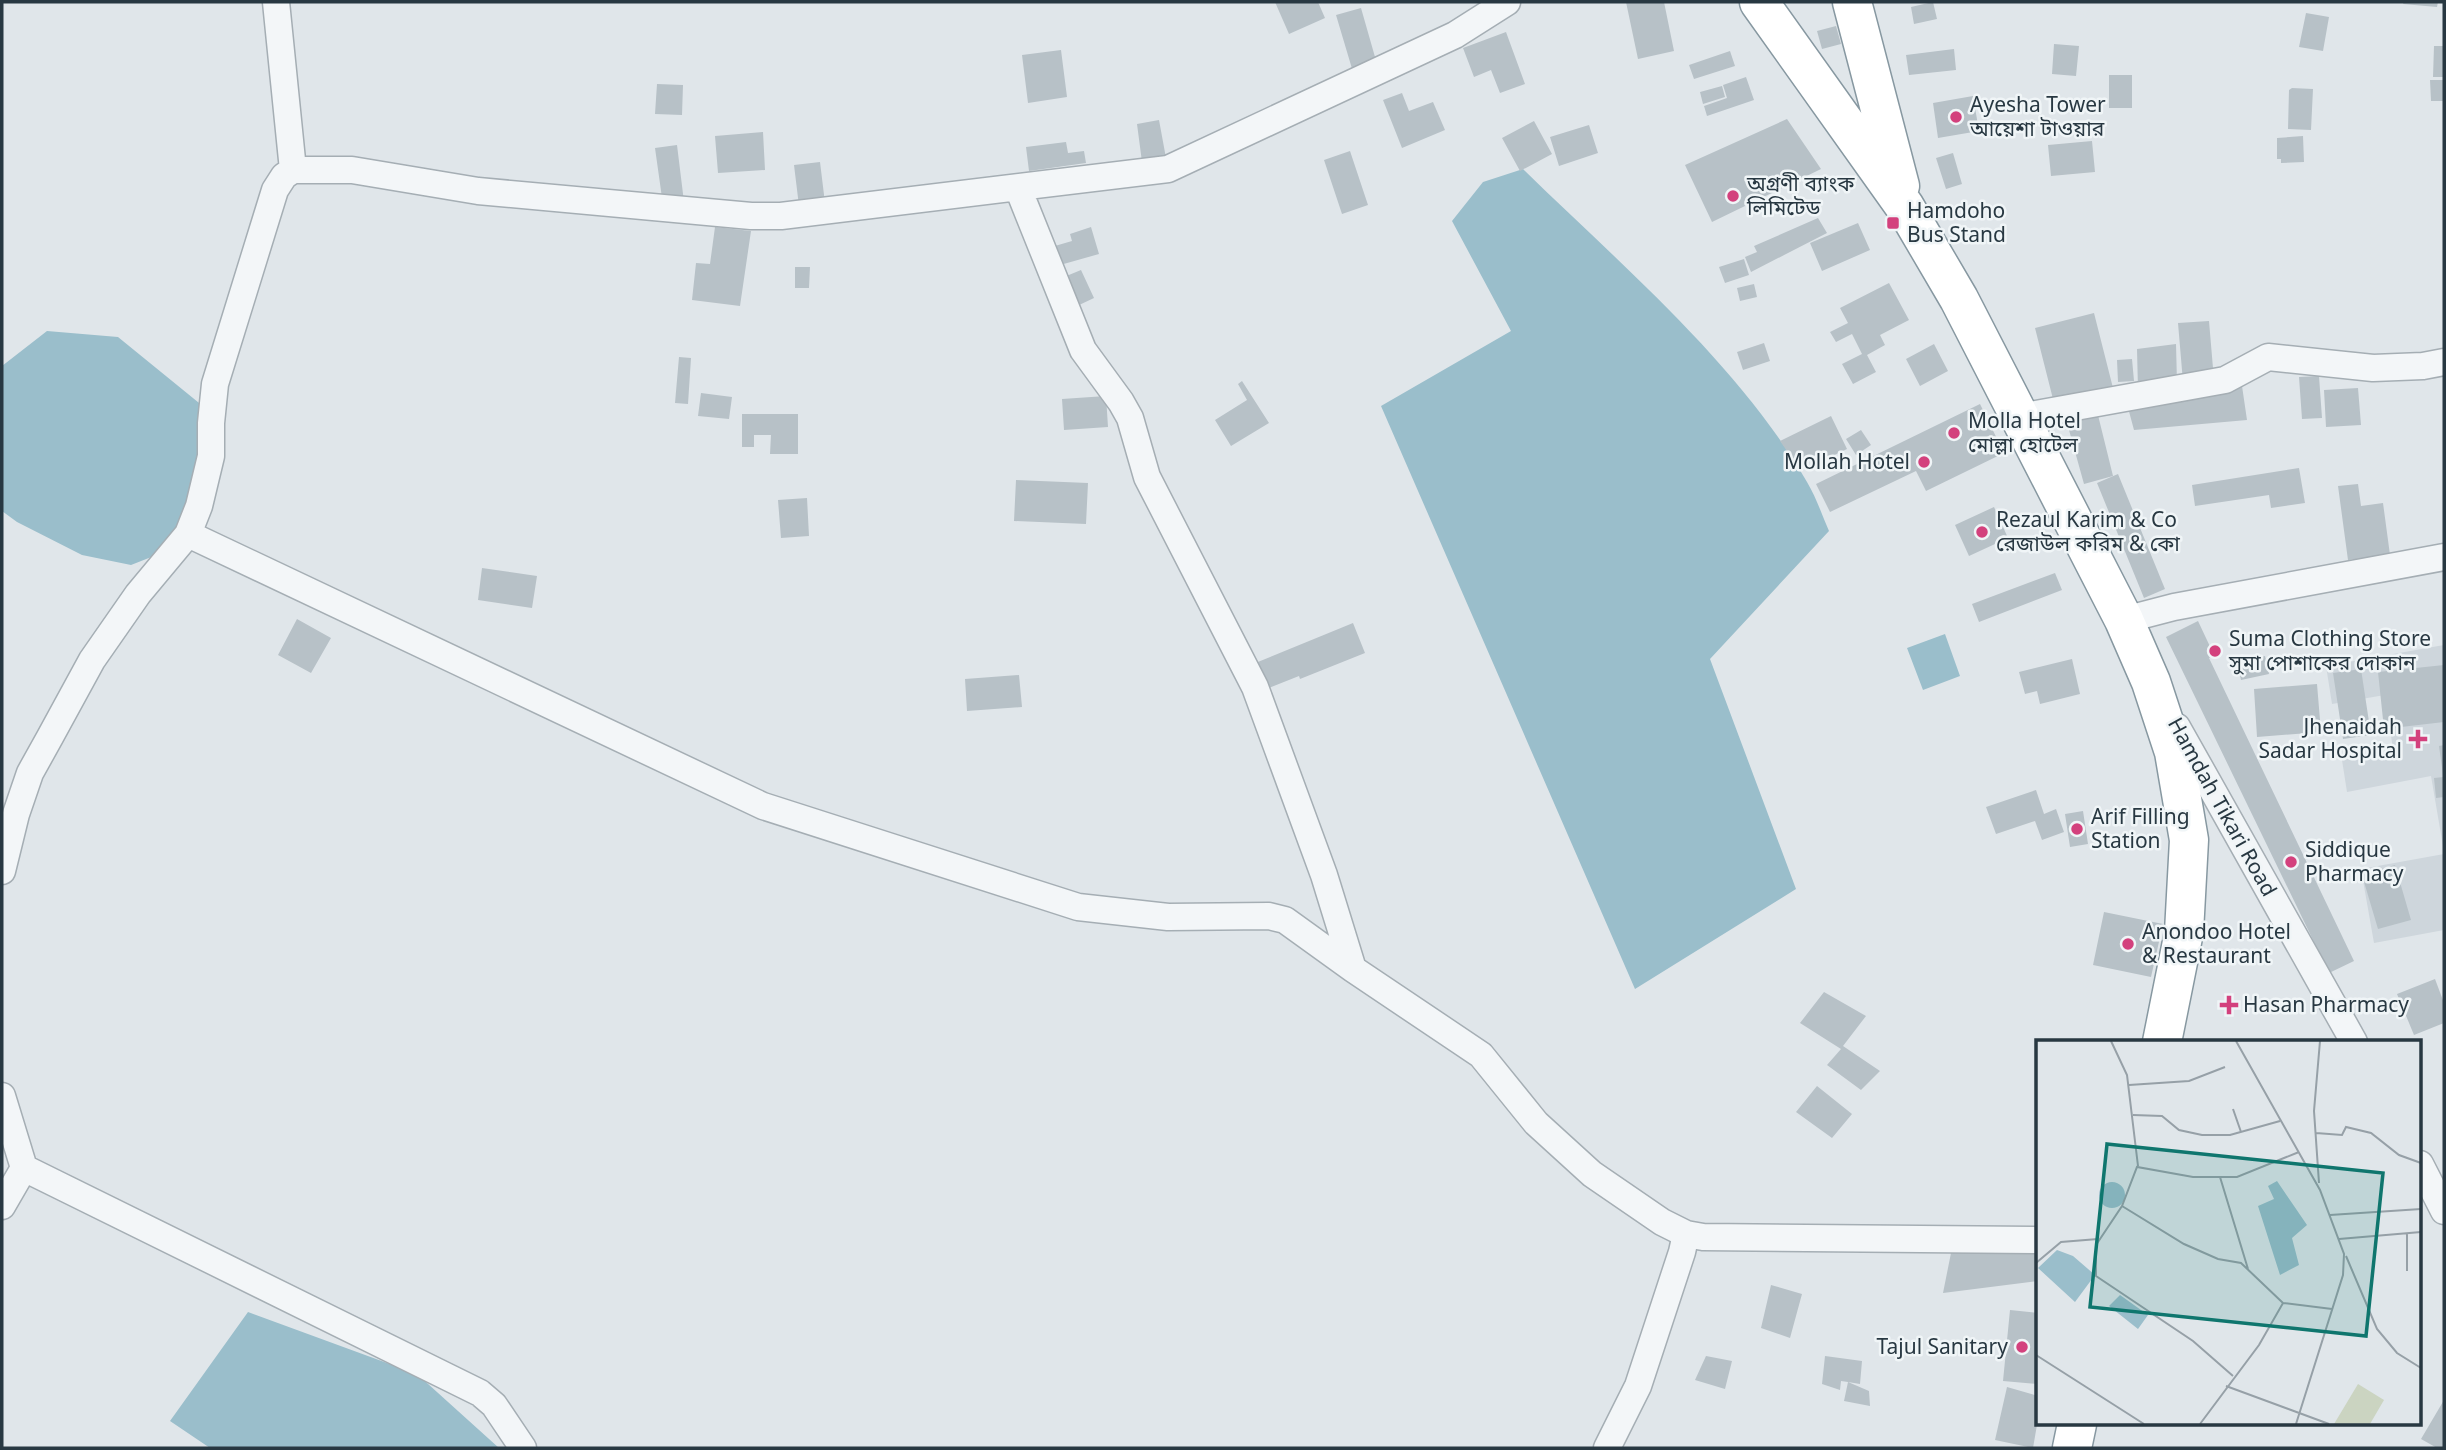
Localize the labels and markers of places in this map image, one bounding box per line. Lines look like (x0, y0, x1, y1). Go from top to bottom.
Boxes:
place label: Ayesha Tower আয়েশা টাওয়ার (1969, 90, 2106, 142)
marker: Ayesha Tower আয়েশা টাওয়ার (1948, 109, 1964, 125)
place label: অগ্রণী ব্যাংক লিমিটেড (1746, 169, 1855, 221)
marker: অগ্রণী ব্যাংক লিমিটেড (1725, 188, 1741, 204)
place label: Hamdoho Bus Stand (1907, 196, 2006, 248)
marker: Hamdoho Bus Stand (1885, 215, 1901, 231)
place label: Molla Hotel মোল্লা হোটেল (1968, 406, 2081, 458)
marker: Molla Hotel মোল্লা হোটেল (1946, 425, 1962, 441)
place label: Mollah Hotel (1784, 447, 1910, 475)
marker: Mollah Hotel (1916, 454, 1932, 470)
place label: Rezaul Karim & Co রেজাউল করিম & কো (1996, 505, 2180, 557)
marker: Rezaul Karim & Co রেজাউল করিম & কো (1974, 524, 1990, 540)
place label: Suma Clothing Store সুমা পোশাকের দোকান (2228, 624, 2431, 676)
marker: Suma Clothing Store সুমা পোশাকের দোকান (2207, 643, 2223, 659)
place label: Jhenaidah Sadar Hospital (2258, 712, 2402, 764)
marker: Jhenaidah Sadar Hospital (2408, 729, 2428, 749)
place label: Arif Filling Station (2091, 802, 2190, 854)
marker: Arif Filling Station (2069, 821, 2085, 837)
place label: Siddique Pharmacy (2305, 835, 2404, 887)
marker: Siddique Pharmacy (2283, 854, 2299, 870)
place label: Anondoo Hotel & Restaurant (2142, 917, 2291, 969)
marker: Anondoo Hotel & Restaurant (2120, 936, 2136, 952)
place label: Hasan Pharmacy (2243, 990, 2409, 1018)
marker: Hasan Pharmacy (2221, 997, 2237, 1013)
place label: Tajul Sanitary (1876, 1332, 2008, 1360)
marker: Tajul Sanitary (2014, 1339, 2030, 1355)

